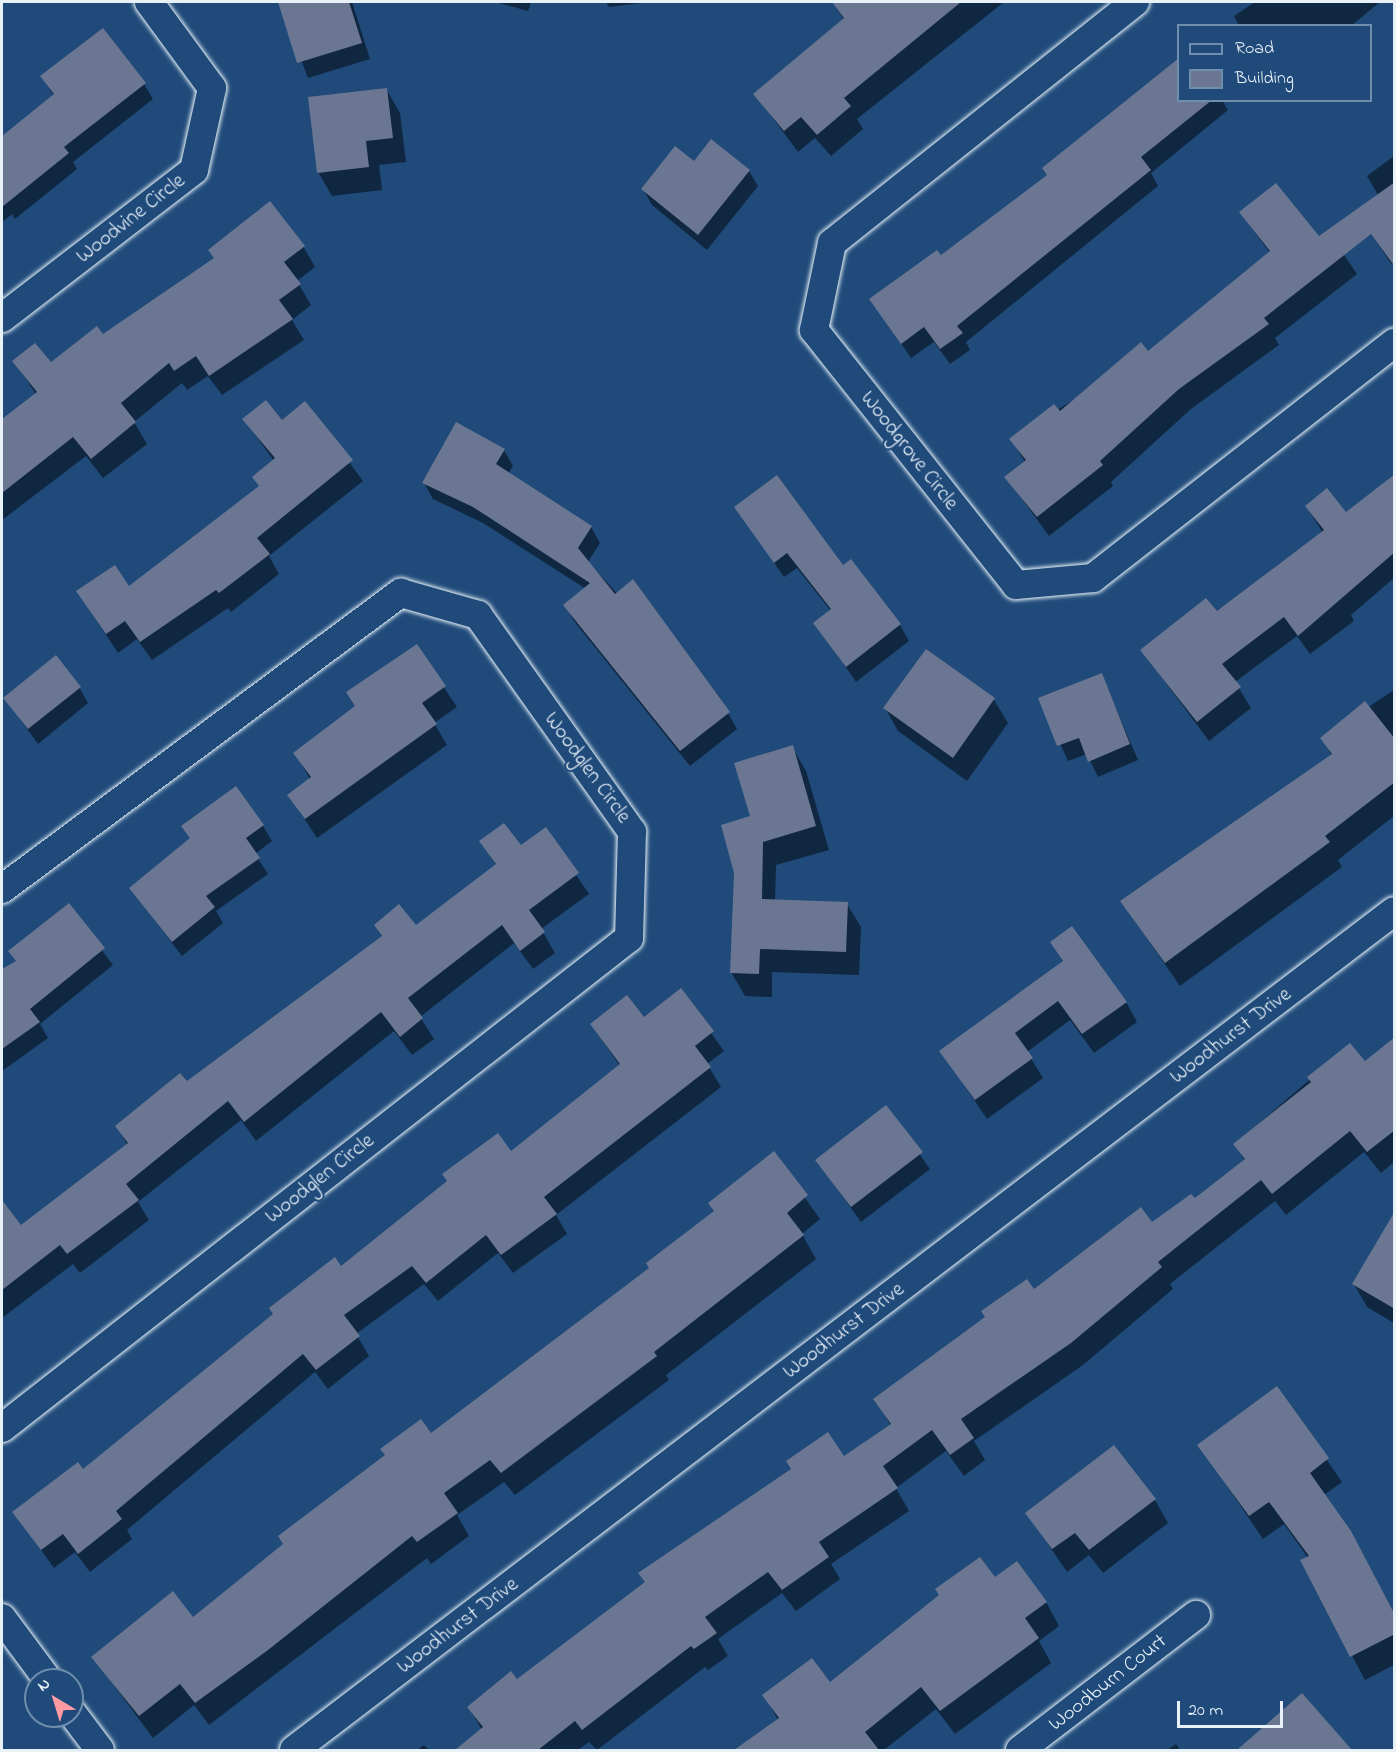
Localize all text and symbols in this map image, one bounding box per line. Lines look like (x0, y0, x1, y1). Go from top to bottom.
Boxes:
legend (1177, 24, 1372, 102)
text: Road (1235, 36, 1274, 62)
text: Building (1235, 66, 1294, 92)
street label: Woodvine Circle (72, 169, 190, 269)
street label: Woodgrove Circle (855, 386, 963, 516)
street label: Woodglen Circle (538, 708, 636, 828)
street label: Woodhurst Drive (1165, 982, 1297, 1090)
street label: Woodglen Circle (261, 1129, 379, 1229)
street label: Woodhurst Drive (778, 1277, 910, 1385)
street label: Woodhurst Drive (392, 1572, 524, 1680)
street label: Woodburn Court (1044, 1629, 1172, 1737)
north arrow (24, 1668, 84, 1728)
text: N (33, 1673, 56, 1698)
scale bar (1180, 1689, 1286, 1727)
text: 20 m (1188, 1698, 1223, 1724)

